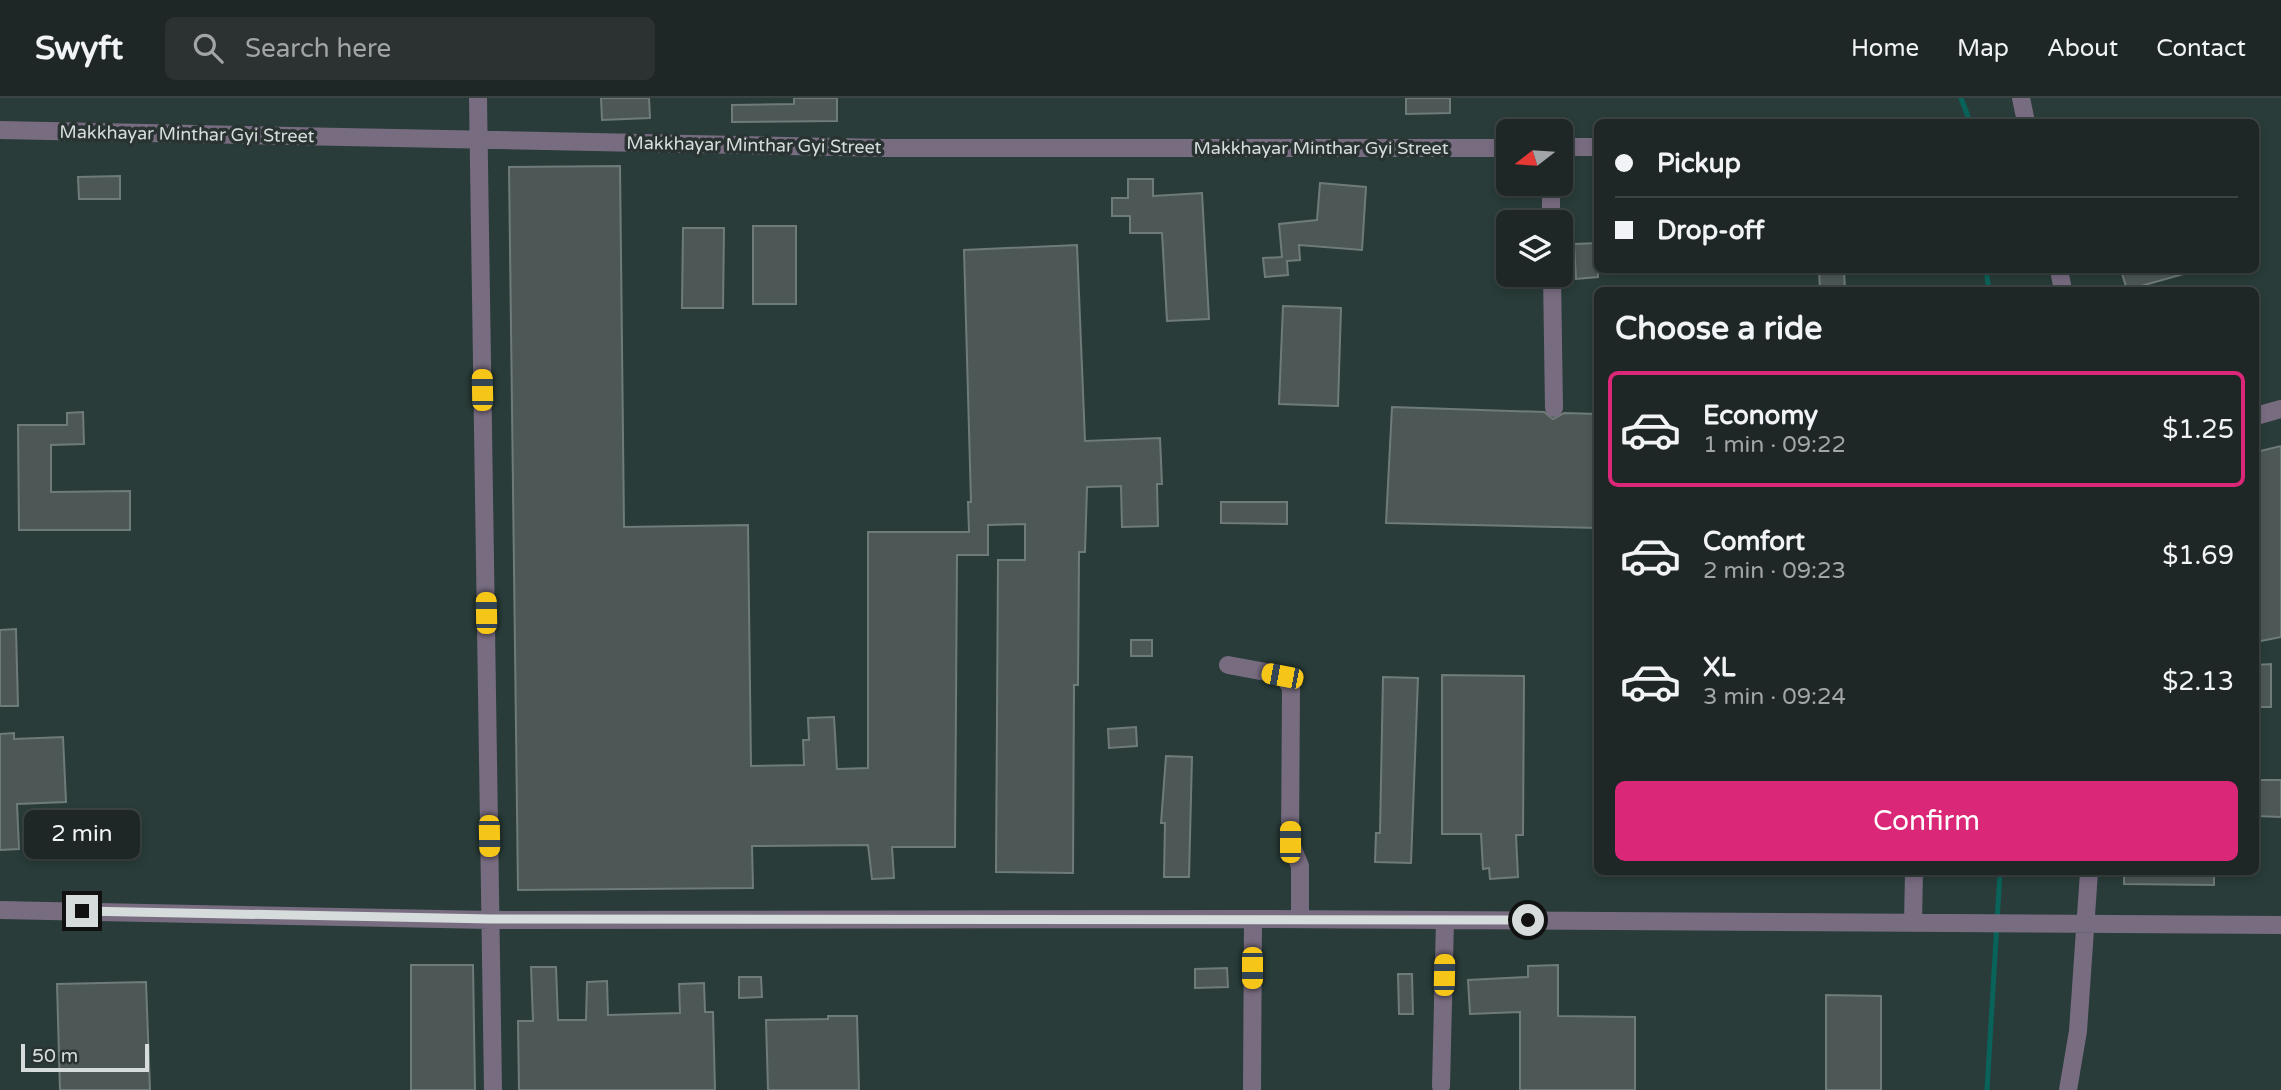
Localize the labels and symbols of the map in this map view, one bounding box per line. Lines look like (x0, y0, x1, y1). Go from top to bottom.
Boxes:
north arrow (1496, 119, 1573, 196)
street label: Makkhayar Minthar Gyi Street (59, 121, 315, 147)
street label: Makkhayar Minthar Gyi Street (626, 132, 882, 158)
street label: Makkhayar Minthar Gyi Street (1193, 137, 1449, 159)
car (472, 369, 493, 411)
car (476, 592, 497, 634)
car (1260, 662, 1305, 690)
callout: 2 min (24, 810, 140, 858)
car (479, 815, 500, 857)
car (1280, 821, 1301, 863)
route end (66, 895, 98, 927)
route start (1512, 904, 1544, 936)
car (1242, 947, 1263, 989)
car (1434, 954, 1455, 996)
scale bar (21, 1041, 149, 1073)

